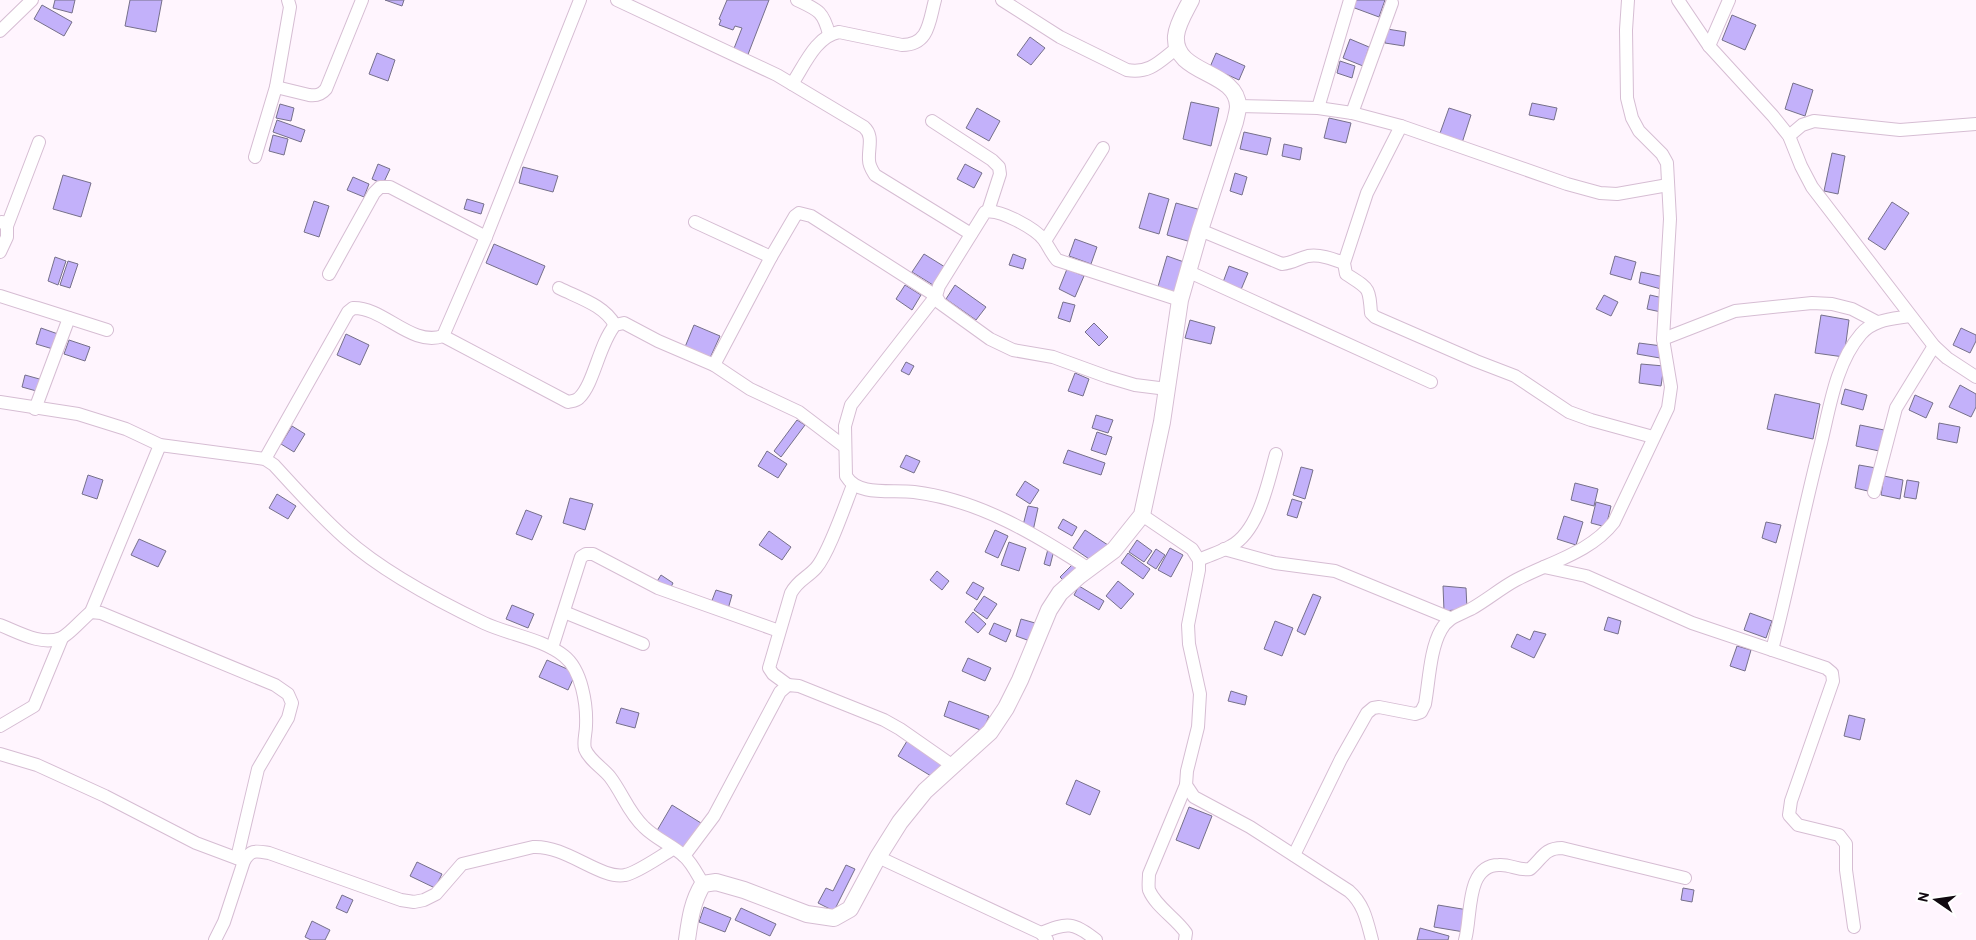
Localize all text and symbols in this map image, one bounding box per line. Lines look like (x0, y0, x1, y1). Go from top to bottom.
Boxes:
north arrow (1911, 875, 1961, 925)
text: N (1915, 891, 1934, 904)

